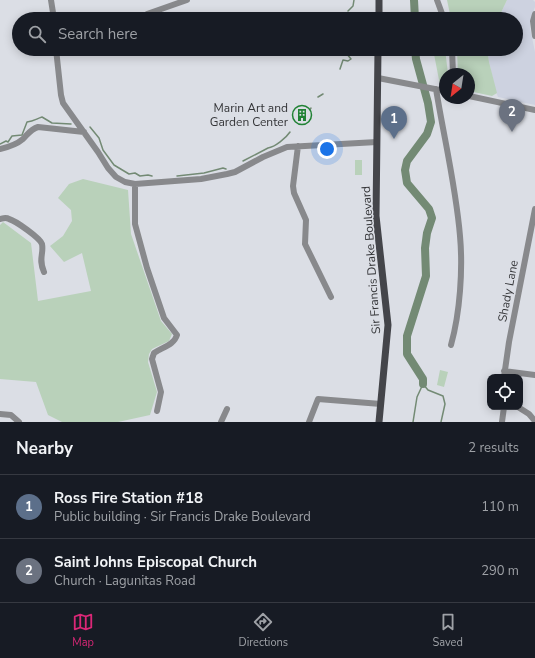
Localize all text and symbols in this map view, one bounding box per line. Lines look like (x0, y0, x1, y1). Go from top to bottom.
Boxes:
search box (12, 12, 523, 56)
icon: search (26, 23, 48, 45)
text: Search here (58, 24, 138, 44)
north arrow (439, 68, 475, 104)
pin: 2 (499, 99, 525, 132)
place label: Marin Art and Garden Center (210, 100, 289, 130)
building icon: Marin Art and Garden Center (291, 104, 313, 126)
pin: 1 (381, 106, 407, 139)
your location (317, 139, 337, 159)
street label: Sir Francis Drake Boulevard (358, 185, 384, 335)
street label: Shady Lane (494, 259, 522, 323)
map controls (487, 374, 523, 410)
button: locate (487, 374, 523, 410)
text: Nearby (16, 437, 73, 460)
text: 2 results (468, 439, 519, 457)
text: Ross Fire Station #18 (54, 488, 203, 508)
text: 1 (25, 498, 33, 516)
text: 110 m (481, 498, 519, 516)
text: Public building · Sir Francis Drake Boulevard (54, 508, 311, 526)
text: Saint Johns Episcopal Church (54, 552, 257, 572)
text: 2 (25, 562, 33, 580)
text: 290 m (481, 562, 519, 580)
text: Church · Lagunitas Road (54, 572, 196, 590)
tab: Map (72, 611, 94, 650)
tab: Directions (238, 611, 288, 650)
tab: Saved (432, 611, 463, 650)

